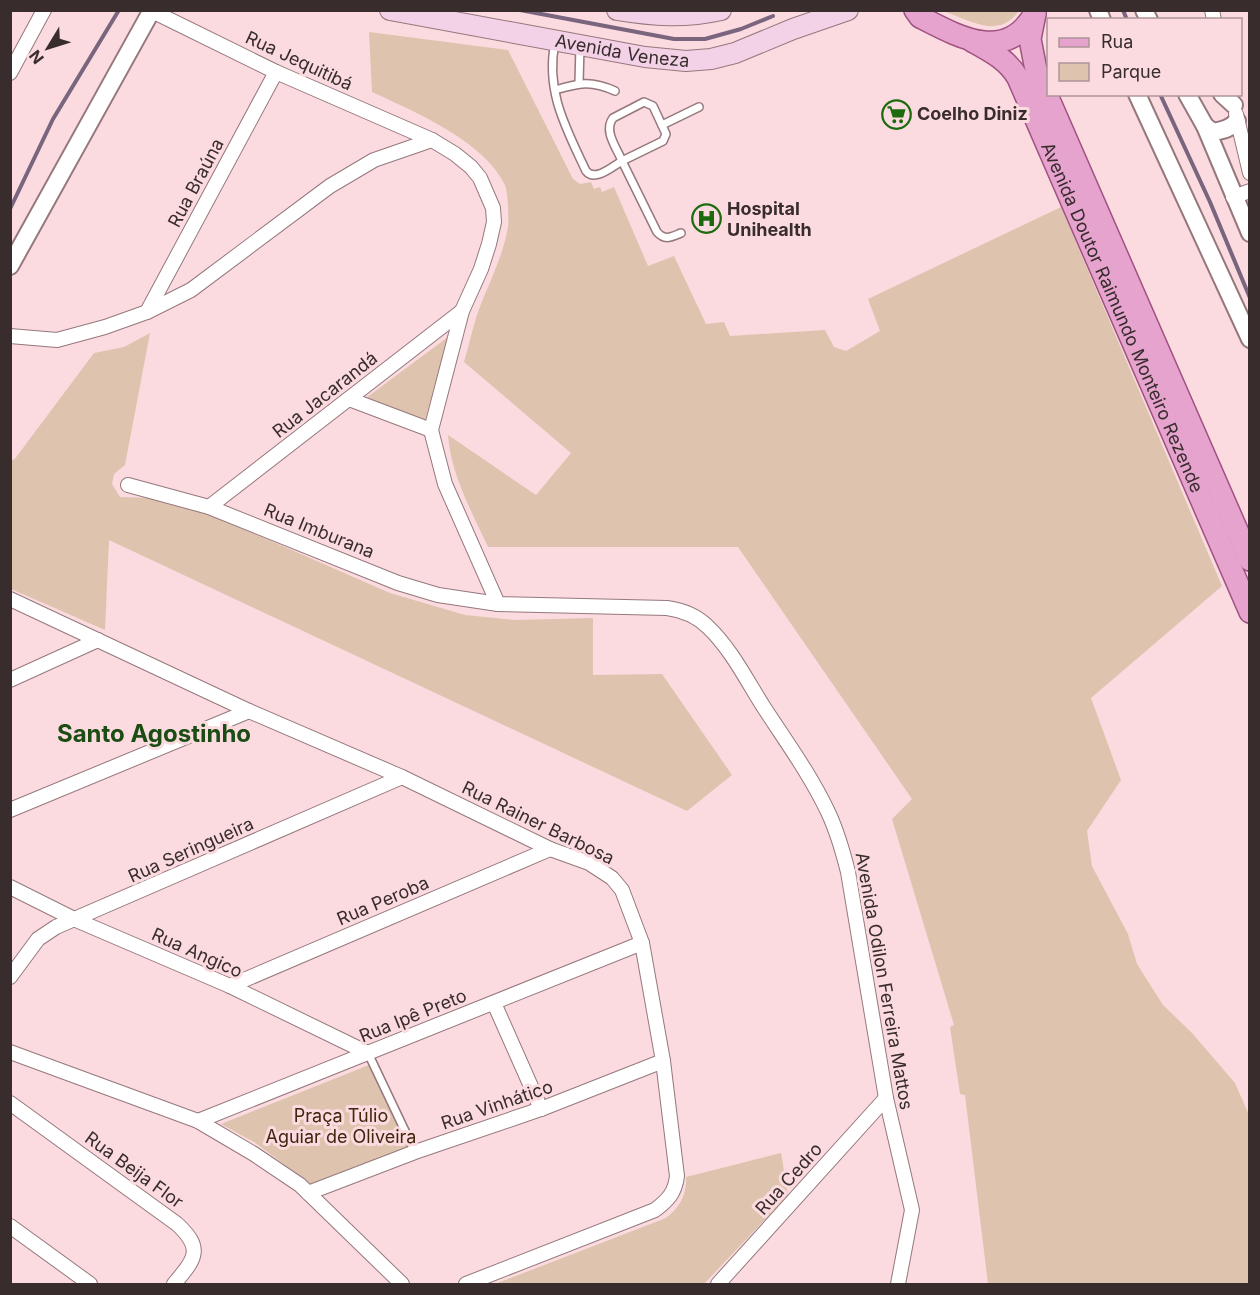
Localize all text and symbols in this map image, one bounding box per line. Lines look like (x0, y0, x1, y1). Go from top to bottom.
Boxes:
north arrow (18, 18, 78, 78)
legend (1047, 18, 1242, 96)
street label: Rua Jequitibá (242, 27, 356, 95)
street label: Avenida Veneza (554, 30, 690, 71)
text: Rua (1101, 31, 1133, 52)
text: N (25, 46, 48, 68)
text: Parque (1101, 61, 1161, 82)
supermarket icon: Coelho Diniz (880, 98, 912, 130)
place label: Coelho Diniz (917, 103, 1028, 124)
street label: Rua Braúna (163, 135, 228, 231)
street label: Avenida Doutor Raimundo Monteiro Rezende (1037, 139, 1208, 496)
place label: Hospital Unihealth (727, 198, 812, 240)
hospital icon: Hospital Unihealth (690, 203, 722, 235)
street label: Rua Jacarandá (268, 347, 381, 442)
street label: Rua Imburana (261, 499, 377, 562)
district label: Santo Agostinho (57, 719, 251, 748)
street label: Rua Rainer Barbosa (459, 777, 618, 869)
street label: Rua Seringueira (125, 813, 257, 887)
street label: Avenida Odilon Ferreira Mattos (851, 850, 918, 1111)
street label: Rua Peroba (334, 872, 432, 929)
street label: Rua Angico (149, 923, 246, 982)
street label: Rua Ipê Preto (356, 984, 470, 1047)
street label: Rua Vinhático (438, 1076, 556, 1133)
park label: Praça Túlio Aguiar de Oliveira (266, 1105, 416, 1147)
street label: Rua Beija Flor (81, 1127, 188, 1212)
street label: Rua Cedro (751, 1138, 826, 1219)

